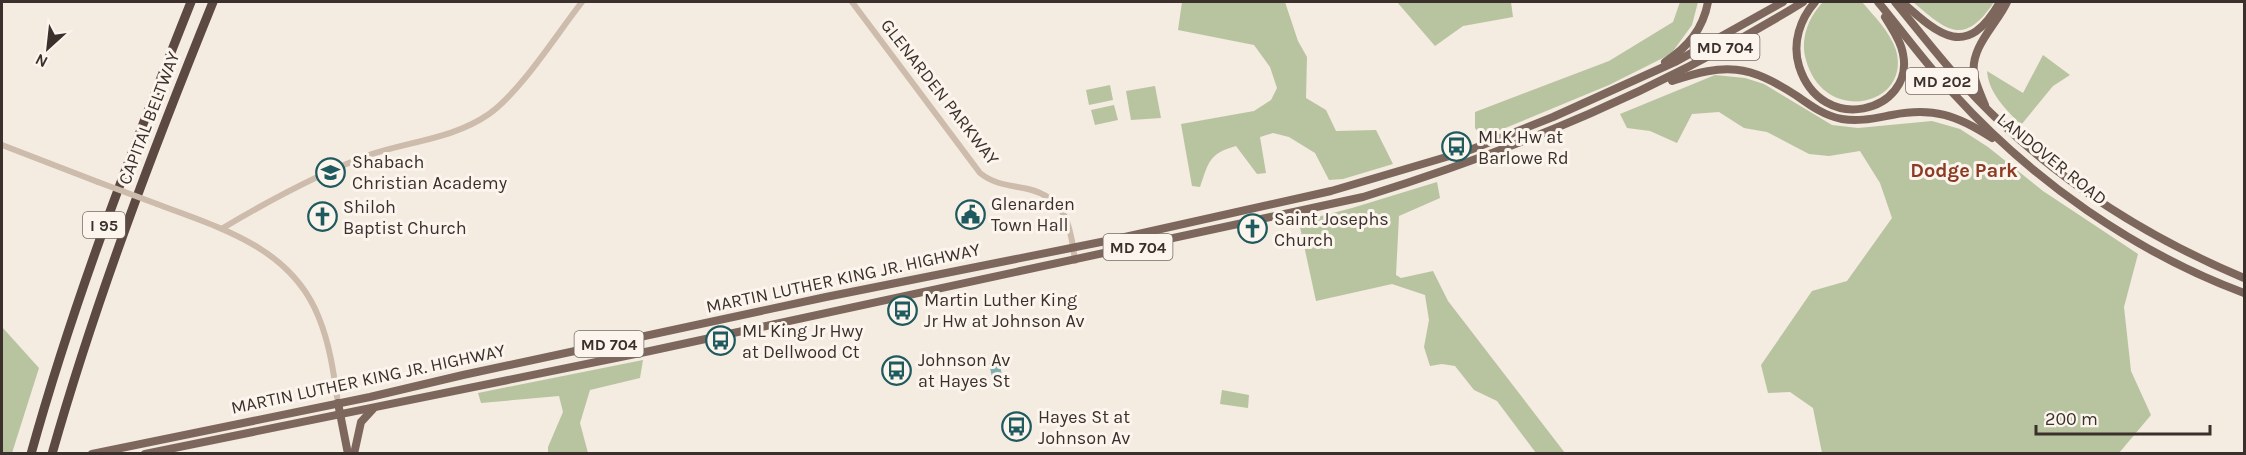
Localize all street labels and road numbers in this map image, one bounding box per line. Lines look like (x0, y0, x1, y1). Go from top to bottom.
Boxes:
street label: GLENARDEN PARKWAY (876, 15, 1004, 169)
road number: MD 704 (1690, 34, 1760, 60)
street label: CAPITAL BELTWAY (113, 48, 185, 188)
road number: MD 202 (1906, 68, 1978, 94)
street label: LANDOVER ROAD (1993, 108, 2111, 210)
road number: I 95 (83, 212, 125, 238)
road number: MD 704 (1104, 234, 1172, 260)
street label: MARTIN LUTHER KING JR. HIGHWAY (704, 238, 982, 318)
road number: MD 704 (574, 331, 644, 357)
street label: MARTIN LUTHER KING JR. HIGHWAY (229, 339, 507, 419)

